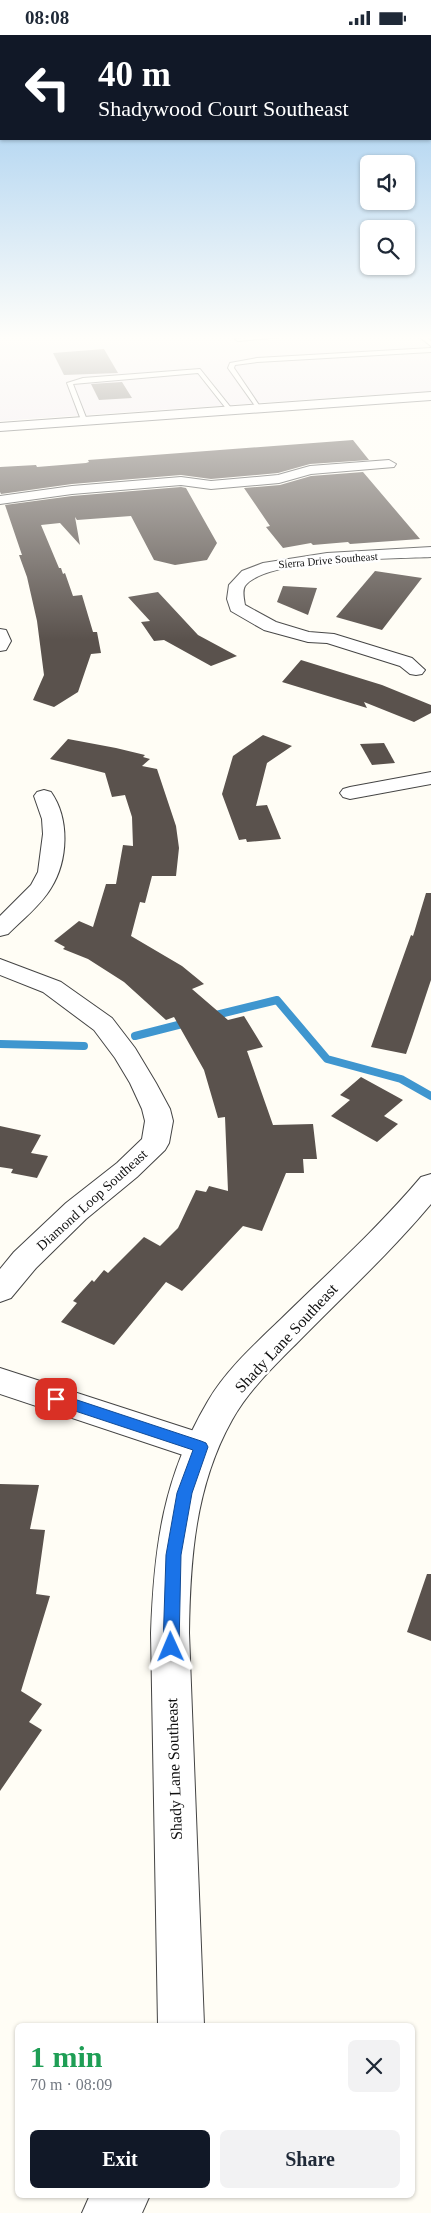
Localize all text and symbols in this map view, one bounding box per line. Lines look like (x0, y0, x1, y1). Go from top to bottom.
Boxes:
text: 08:08 (25, 7, 69, 28)
icon: left (15, 55, 80, 120)
text: 40 m (98, 55, 171, 94)
text: Shadywood Court Southeast (98, 96, 349, 121)
map controls (360, 155, 415, 275)
button: sound (360, 155, 415, 210)
button: search (360, 220, 415, 275)
street label: Sierra Drive Southeast (278, 550, 378, 570)
street label: Diamond Loop Southeast (34, 1146, 150, 1253)
street label: Shady Lane Southeast (231, 1280, 342, 1396)
pin (35, 1378, 77, 1420)
icon: arrive (42, 1385, 70, 1413)
position arrow (144, 1620, 196, 1672)
street label: Shady Lane Southeast (163, 1697, 186, 1840)
text: 1 min (30, 2040, 103, 2073)
button: close (348, 2040, 400, 2092)
text: 70 m · 08:09 (30, 2076, 112, 2093)
button: Exit (30, 2130, 210, 2188)
button: Share (220, 2130, 400, 2188)

